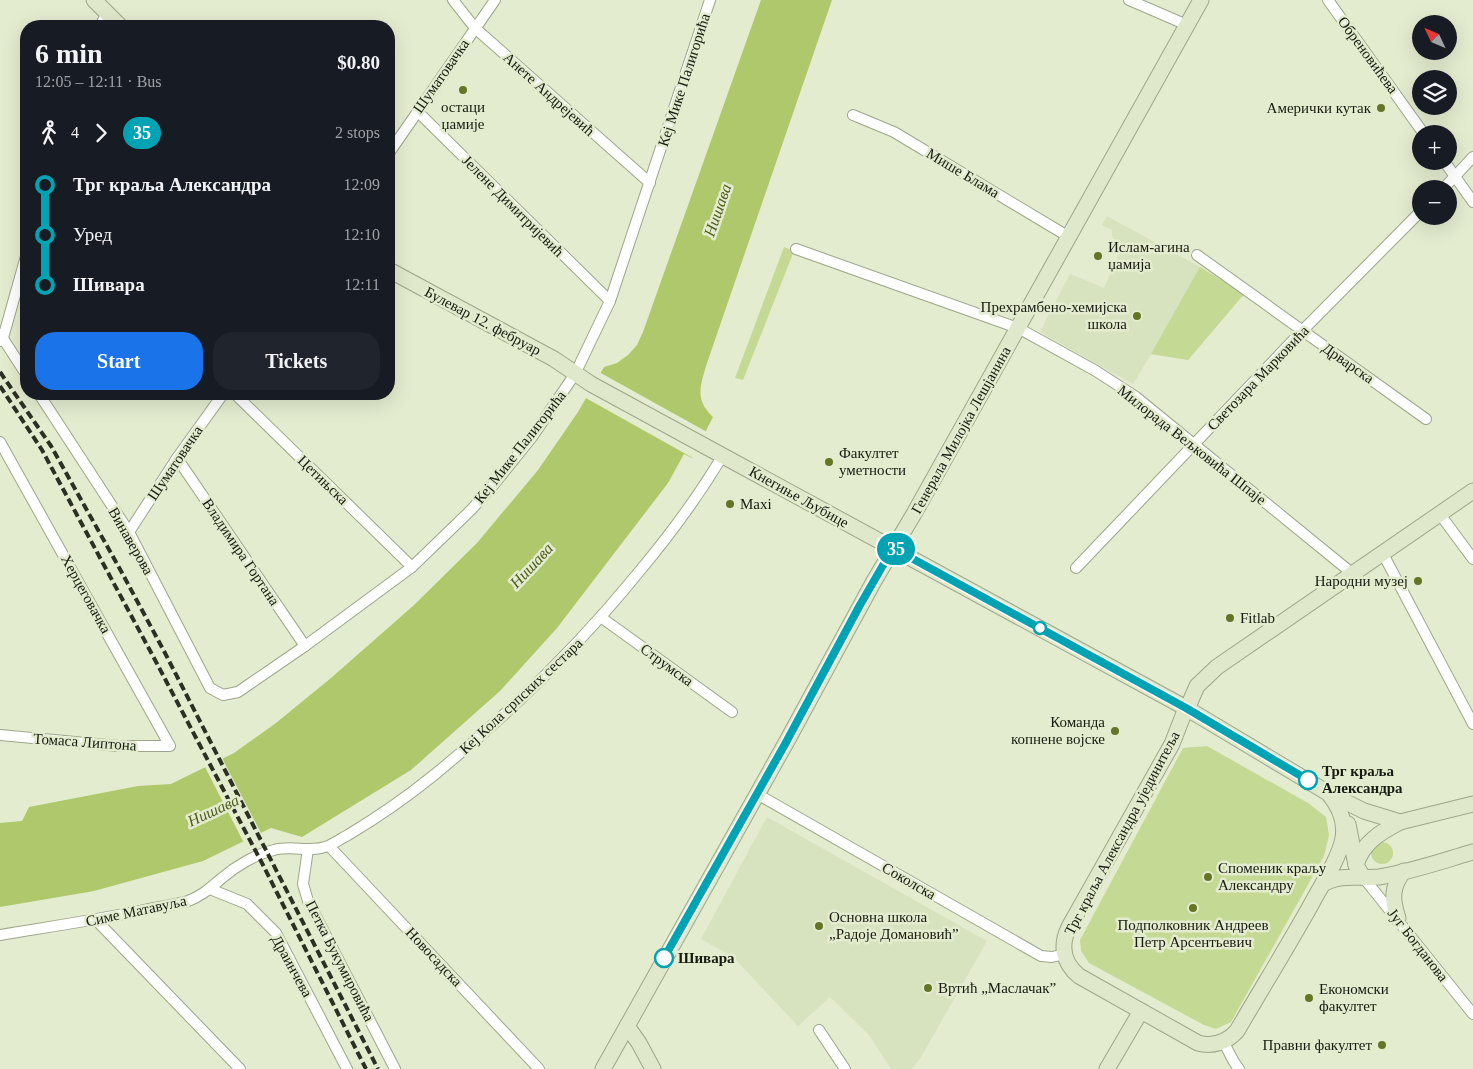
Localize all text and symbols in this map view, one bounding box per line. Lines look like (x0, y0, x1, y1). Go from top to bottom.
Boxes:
street label: Кеј Мике Палигорића (655, 11, 713, 148)
street label: Обреновићева (1335, 14, 1401, 97)
north arrow (1412, 15, 1458, 60)
map controls (1412, 15, 1457, 225)
street label: Шуматовачка (410, 36, 472, 116)
text: 6 min (35, 38, 103, 69)
street label: Анете Андрејевић (500, 49, 598, 139)
text: $0.80 (337, 52, 380, 73)
button: layers (1412, 70, 1457, 115)
text: 12:05 – 12:11 · Bus (35, 73, 162, 90)
marker: остаци џамије (457, 84, 469, 96)
place label: остаци џамије (441, 99, 485, 132)
place label: Амерички кутак (1267, 100, 1372, 116)
marker: Амерички кутак (1375, 102, 1387, 114)
icon: walk (35, 119, 63, 147)
icon: forward (87, 119, 115, 147)
text: 35 (133, 123, 151, 143)
text: 4 (71, 124, 79, 141)
text: 2 stops (335, 124, 380, 141)
button: + (1412, 125, 1457, 170)
street label: Мише Блама (924, 145, 1003, 201)
street label: Јелене Димитријевић (459, 152, 567, 260)
text: Трг краља Александра (73, 174, 271, 195)
text: 12:09 (344, 176, 380, 193)
button: − (1412, 180, 1457, 225)
water label: Нишава (700, 182, 734, 240)
text: Уред (73, 224, 112, 245)
text: 12:10 (344, 226, 380, 243)
place label: Ислам-агина џамија (1108, 239, 1190, 272)
marker: Ислам-агина џамија (1092, 250, 1104, 262)
text: Шивара (73, 274, 145, 295)
text: 12:11 (344, 276, 380, 293)
street label: Булевар 12. фебруар (422, 284, 544, 358)
place label: Прехрамбено-хемијска школа (981, 299, 1127, 332)
marker: Прехрамбено-хемијска школа (1131, 310, 1143, 322)
street label: Светозара Марковића (1204, 322, 1312, 433)
button: Start (35, 332, 203, 390)
button: Tickets (213, 332, 380, 390)
street label: Дрварска (1319, 339, 1377, 387)
street label: Генерала Милојка Лешјанина (908, 343, 1014, 516)
street label: Милорада Вељковића Шпаје (1115, 382, 1270, 508)
street label: Кеј Мике Палигорића (471, 387, 569, 507)
street label: Шуматовачка (144, 423, 206, 503)
place label: Факултет уметности (839, 445, 906, 478)
street label: Цетињска (295, 452, 352, 508)
marker: Факултет уметности (823, 456, 835, 468)
street label: Кнегиње Љубице (747, 463, 852, 531)
street label: Владимира Гортана (199, 496, 283, 609)
place label: Maxi (740, 496, 772, 512)
marker: Maxi (724, 498, 736, 510)
street label: Винаверова (105, 505, 157, 578)
line badge: 35 (874, 533, 918, 565)
text: 35 (887, 539, 905, 559)
water label: Нишава (506, 540, 556, 592)
street label: Херцеговачка (58, 552, 114, 636)
place label: Народни музеј (1315, 573, 1408, 589)
marker: Народни музеј (1412, 575, 1424, 587)
place label: Fitlab (1240, 610, 1275, 626)
marker: Fitlab (1224, 612, 1236, 624)
unlabelled marker (1033, 621, 1047, 635)
street label: Кеј Кола српских сестара (456, 635, 586, 757)
street label: Струмска (638, 641, 697, 690)
place label: Команда копнене војске (1011, 714, 1105, 747)
marker: Команда копнене војске (1109, 725, 1121, 737)
street label: Трг краља Александра ујединитеља (1061, 728, 1183, 938)
street label: Томаса Липтона (33, 730, 137, 754)
place label: Трг краља Александра (1322, 763, 1403, 796)
marker: Трг краља Александра (1298, 770, 1318, 790)
water label: Нишава (184, 791, 241, 830)
street label: Соколска (879, 859, 939, 903)
place label: Споменик краљу Александру (1218, 860, 1327, 893)
marker: Споменик краљу Александру (1202, 871, 1214, 883)
street label: Симе Матавуља (84, 892, 188, 929)
street label: Петка Букумировића (303, 898, 378, 1024)
marker: Подполковник Андреев Петр Арсентьевич (1187, 902, 1199, 914)
street label: Југ Богданова (1385, 905, 1452, 985)
place label: Основна школа „Радоје Домановић” (829, 909, 959, 942)
place label: Подполковник Андреев Петр Арсентьевич (1118, 917, 1268, 950)
marker: Основна школа „Радоје Домановић” (813, 920, 825, 932)
street label: Новосадска (403, 924, 466, 990)
street label: Драинчева (268, 932, 316, 1000)
marker: Шивара (654, 948, 674, 968)
place label: Шивара (678, 950, 735, 966)
place label: Вртић „Маслачак” (938, 980, 1056, 996)
place label: Економски факултет (1319, 981, 1389, 1014)
marker: Вртић „Маслачак” (922, 982, 934, 994)
marker: Економски факултет (1303, 992, 1315, 1004)
place label: Правни факултет (1263, 1037, 1372, 1053)
marker: Правни факултет (1376, 1039, 1388, 1051)

